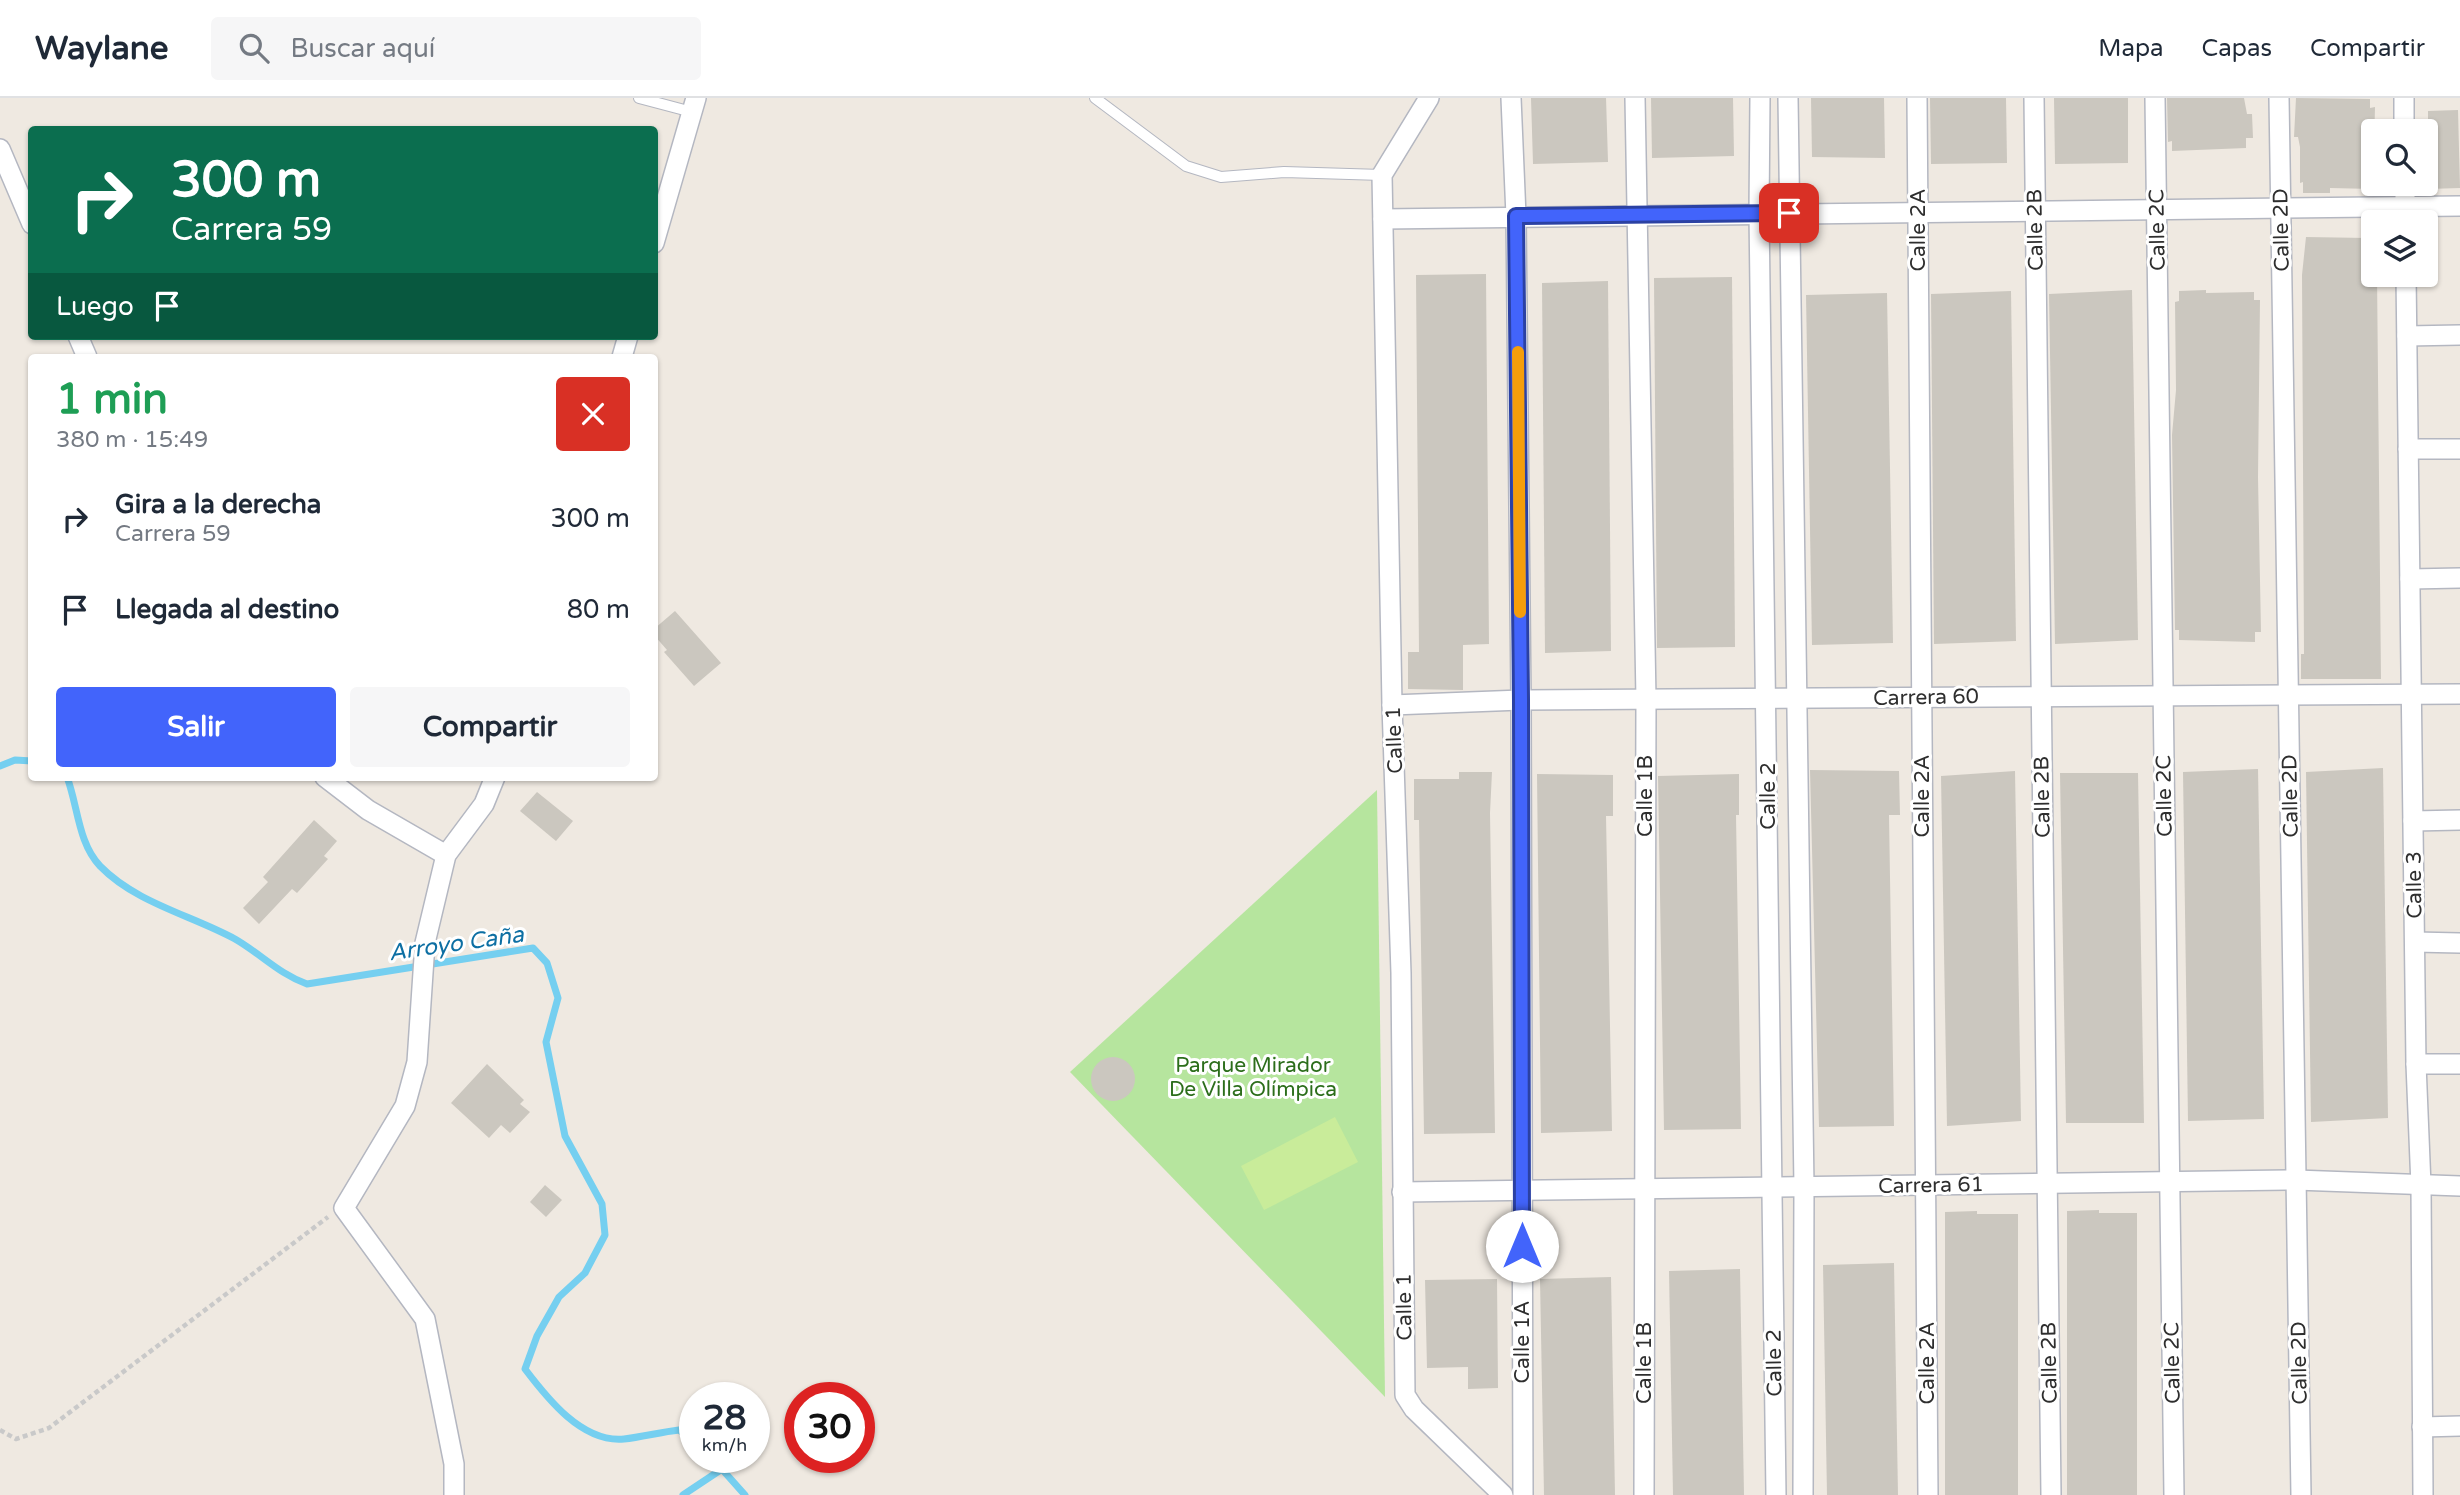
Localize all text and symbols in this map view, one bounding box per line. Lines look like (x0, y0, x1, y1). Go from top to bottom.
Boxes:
search box (211, 17, 701, 80)
text: Waylane (35, 29, 169, 68)
icon: search (235, 29, 273, 67)
text: Buscar aquí (291, 33, 435, 64)
text: Mapa (2098, 34, 2164, 63)
text: Capas (2202, 34, 2272, 63)
text: Compartir (2310, 34, 2425, 63)
map controls (2361, 119, 2438, 287)
button: search (2361, 119, 2438, 196)
text: 300 m (171, 151, 321, 210)
icon: right (56, 154, 147, 245)
pin (1759, 183, 1819, 243)
street label: Calle 2A (1906, 188, 1931, 272)
street label: Calle 2D (2268, 188, 2295, 272)
street label: Calle 2B (2022, 189, 2049, 271)
street label: Calle 2C (2144, 189, 2171, 271)
icon: arrive (1770, 194, 1808, 232)
button: layers (2361, 210, 2438, 287)
text: Carrera 59 (171, 211, 332, 249)
icon: arrive (148, 287, 186, 325)
text: Luego (56, 291, 134, 322)
text: 1 min (56, 374, 168, 425)
button: close (556, 377, 630, 451)
text: 380 m · 15:49 (56, 426, 208, 454)
text: Gira a la derecha (115, 489, 321, 520)
icon: right (56, 500, 94, 538)
text: 300 m (550, 503, 630, 534)
text: Carrera 59 (115, 520, 231, 548)
icon: arrive (56, 591, 94, 629)
text: Llegada al destino (115, 594, 339, 625)
text: 80 m (567, 594, 630, 625)
street label: Carrera 60 (1873, 684, 1979, 711)
button: Salir (56, 687, 336, 767)
button: Compartir (350, 687, 630, 767)
street label: Calle 1 (1381, 706, 1408, 774)
street label: Calle 2A (1910, 754, 1935, 838)
street label: Calle 2D (2277, 754, 2304, 838)
street label: Calle 1B (1633, 755, 1658, 837)
street label: Calle 2C (2151, 755, 2178, 837)
street label: Calle 2B (2029, 756, 2056, 838)
street label: Calle 2 (1756, 762, 1781, 830)
street label: Calle 3 (2401, 851, 2428, 919)
water label: Arroyo Caña (387, 921, 527, 967)
park label: Parque Mirador De Villa Olímpica (1169, 1053, 1337, 1102)
street label: Carrera 61 (1878, 1172, 1984, 1199)
position arrow (1485, 1209, 1559, 1283)
street label: Calle 1 (1391, 1273, 1418, 1341)
street label: Calle 1A (1510, 1300, 1535, 1384)
street label: Calle 2A (1915, 1321, 1940, 1405)
street label: Calle 2D (2286, 1321, 2313, 1405)
street label: Calle 1B (1632, 1322, 1657, 1404)
street label: Calle 2B (2036, 1322, 2063, 1404)
street label: Calle 2C (2159, 1322, 2186, 1404)
street label: Calle 2 (1761, 1329, 1788, 1397)
speed limit sign: 30 (784, 1382, 875, 1473)
text: 28 (703, 1397, 746, 1439)
text: km/h (702, 1434, 747, 1456)

